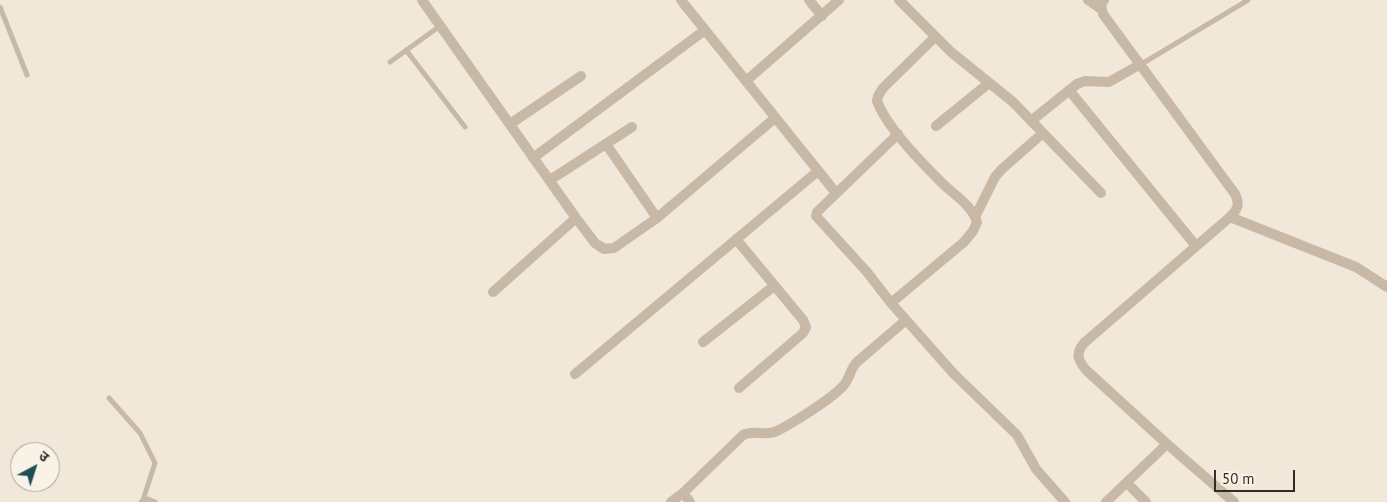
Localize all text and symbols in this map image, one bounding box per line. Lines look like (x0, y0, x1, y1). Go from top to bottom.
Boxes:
north arrow (10, 442, 60, 492)
text: उ (35, 447, 53, 466)
scale bar (1217, 460, 1298, 492)
text: 50 m (1222, 469, 1255, 488)

